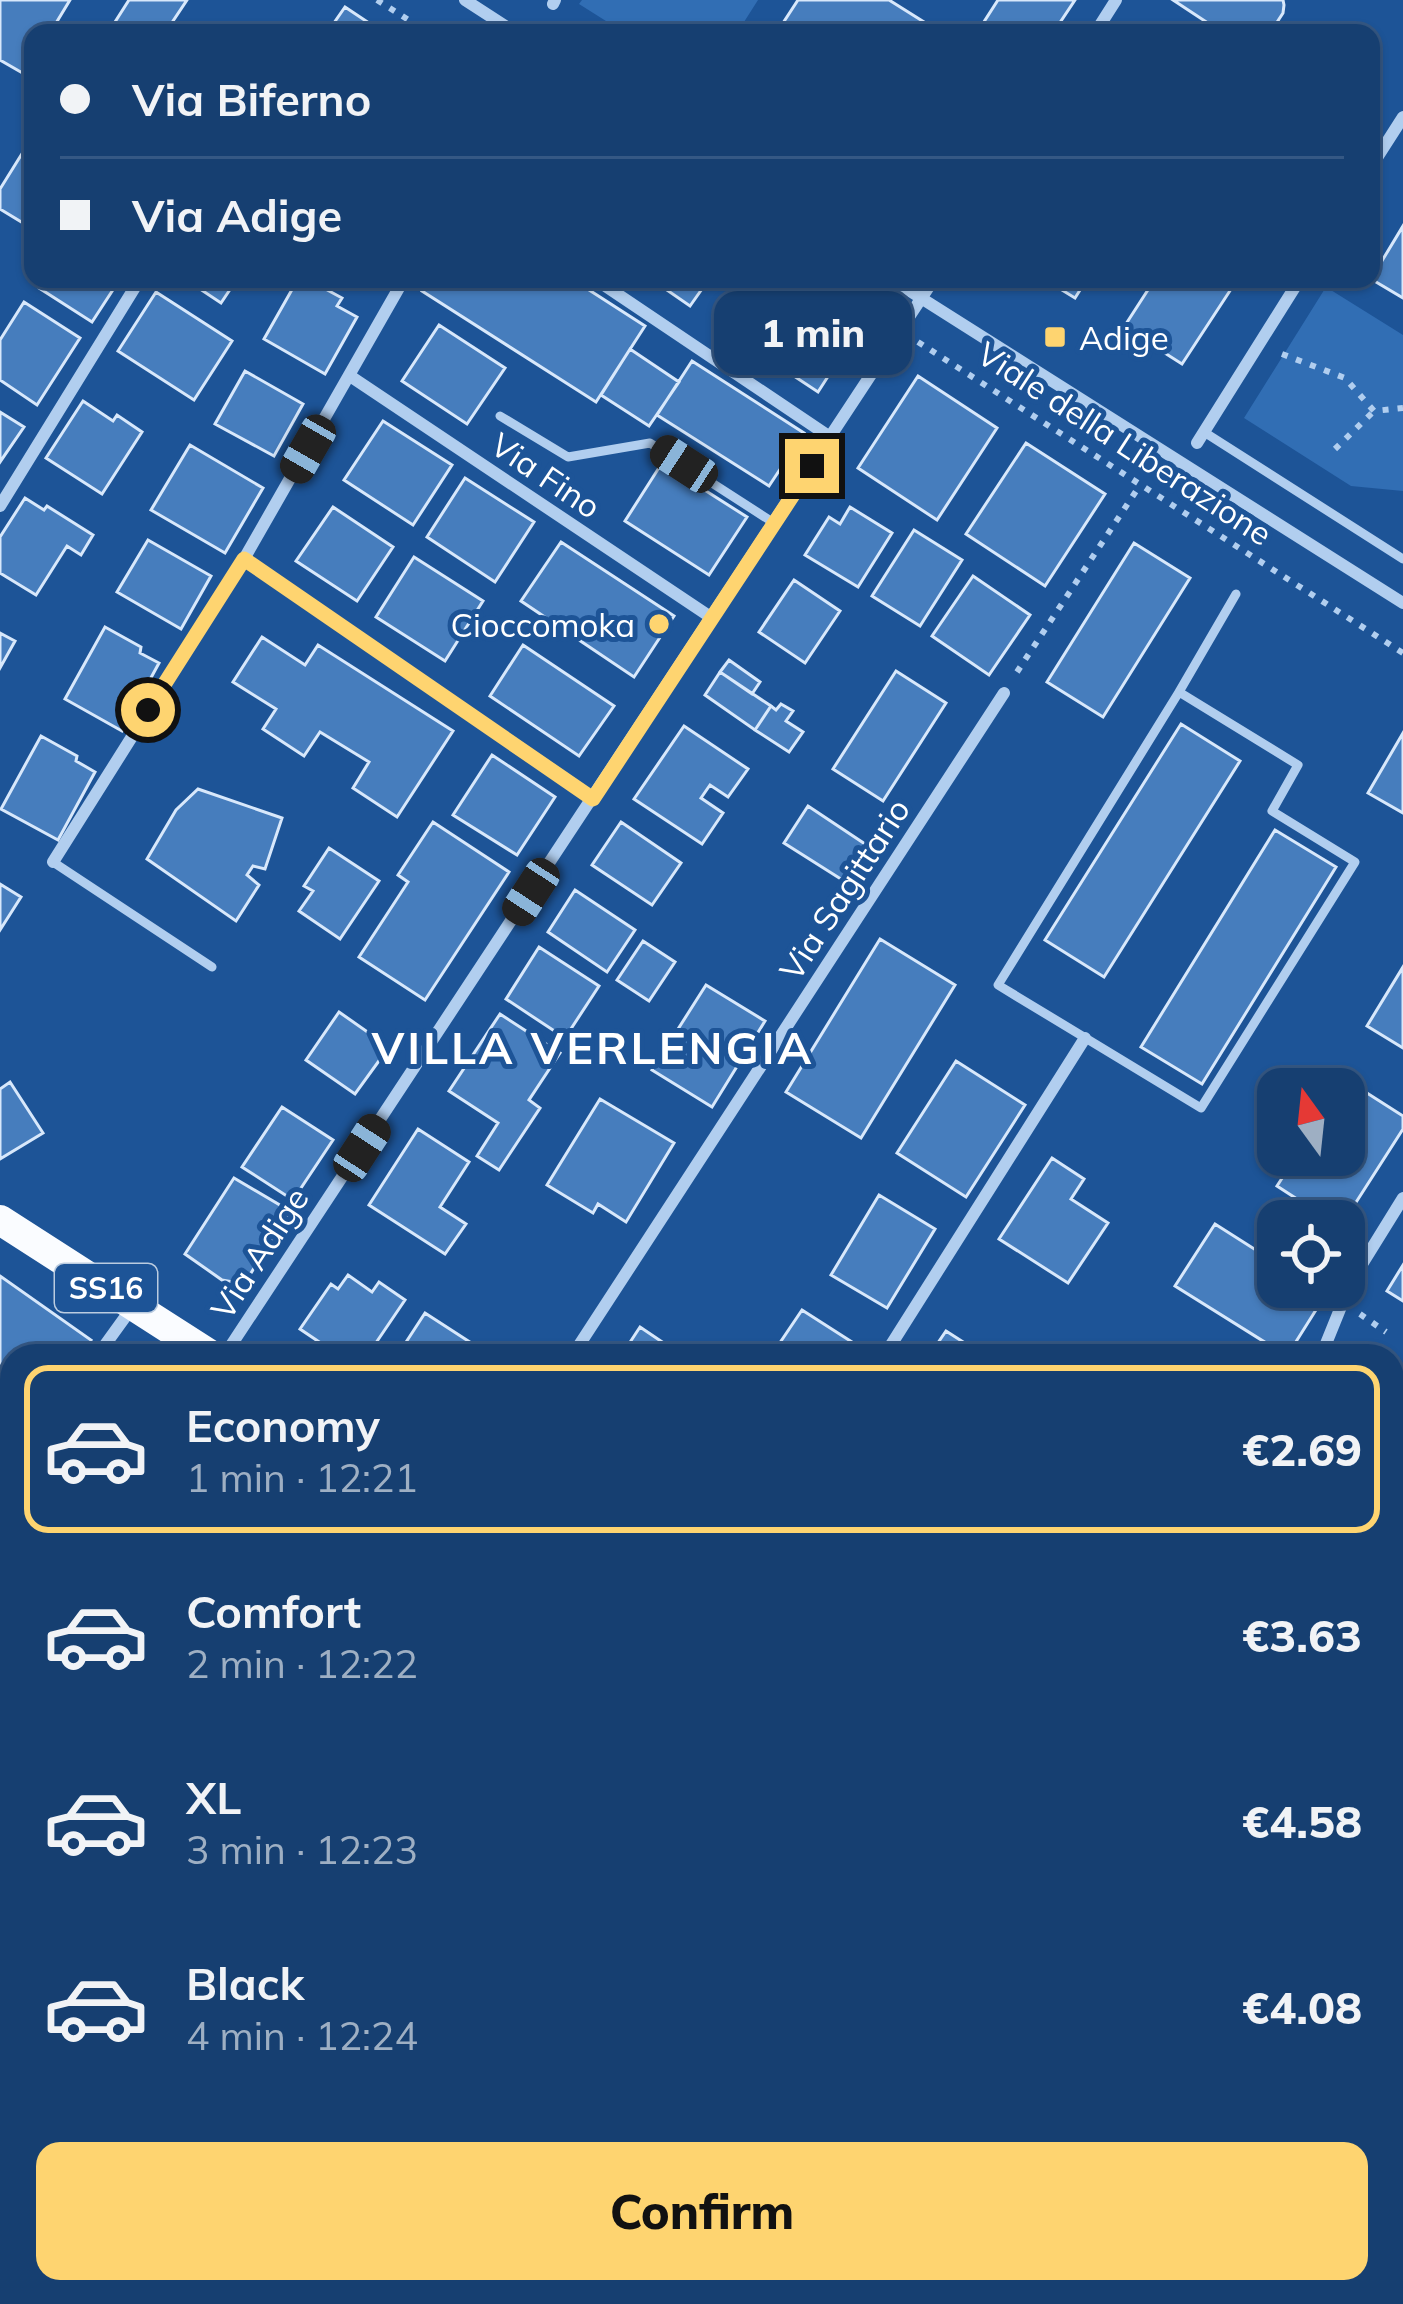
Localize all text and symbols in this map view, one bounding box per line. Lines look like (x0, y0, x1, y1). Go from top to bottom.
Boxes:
text: Via Biferno (132, 71, 371, 127)
text: Via Adige (132, 187, 342, 243)
callout: 1 min (713, 292, 911, 376)
text: 1 min (761, 308, 865, 357)
place label: Adige (1079, 317, 1169, 358)
marker: Adige (1042, 324, 1068, 350)
street label: Viale della Liberazione (970, 332, 1280, 554)
car (274, 409, 342, 489)
street label: Via Fino (483, 423, 609, 527)
car (644, 429, 724, 499)
route end (785, 439, 839, 493)
place label: Cioccomoka (450, 604, 635, 645)
marker: Cioccomoka (646, 611, 672, 637)
route start (121, 683, 175, 737)
street label: Via Sagittario (770, 790, 918, 988)
car (496, 852, 566, 932)
district label: VILLA VERLENGIA (371, 1019, 814, 1075)
north arrow (1257, 1068, 1365, 1176)
map controls (1257, 1068, 1365, 1308)
car (327, 1108, 397, 1188)
street label: Via Adige (201, 1179, 317, 1327)
button: locate (1257, 1200, 1365, 1308)
road number: SS16 (55, 1264, 157, 1312)
icon: car (42, 1395, 150, 1503)
text: Economy (186, 1397, 380, 1453)
text: €2.69 (1242, 1421, 1362, 1477)
text: 1 min · 12:21 (186, 1453, 418, 1502)
icon: car (42, 1581, 150, 1689)
text: Comfort (186, 1583, 361, 1639)
text: €3.63 (1242, 1607, 1362, 1663)
text: 2 min · 12:22 (186, 1639, 418, 1688)
icon: car (42, 1767, 150, 1875)
text: XL (186, 1769, 241, 1825)
text: €4.58 (1242, 1793, 1362, 1849)
text: 3 min · 12:23 (186, 1825, 418, 1874)
icon: car (42, 1953, 150, 2061)
text: Black (186, 1955, 304, 2011)
text: €4.08 (1242, 1979, 1362, 2035)
text: 4 min · 12:24 (186, 2011, 418, 2060)
button: Confirm (36, 2142, 1368, 2280)

